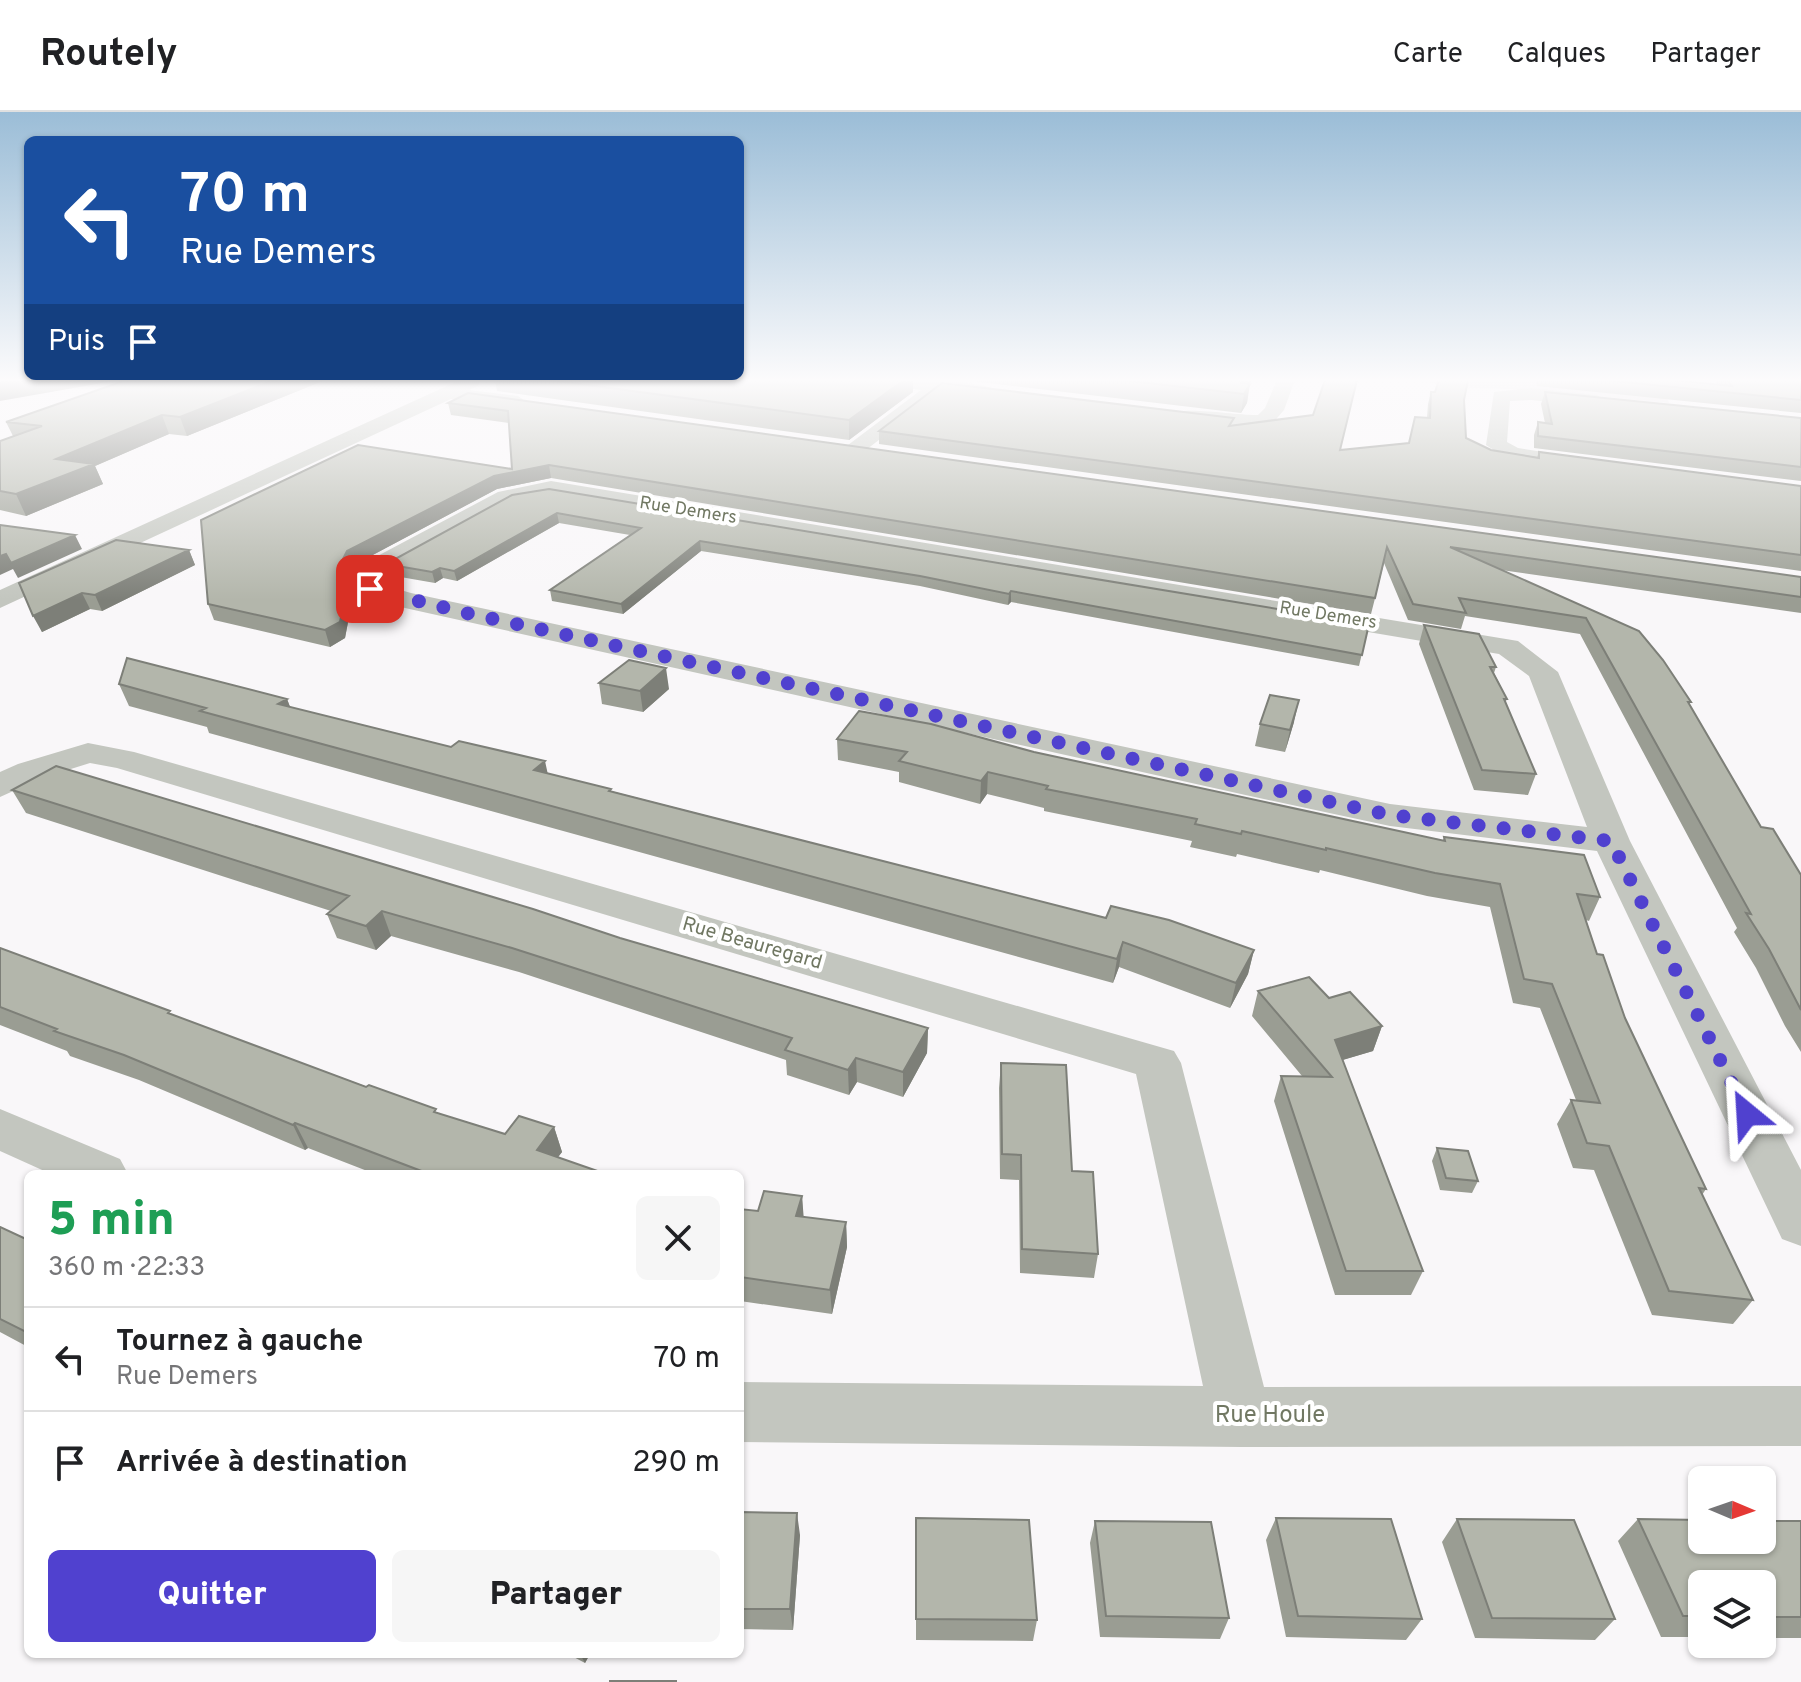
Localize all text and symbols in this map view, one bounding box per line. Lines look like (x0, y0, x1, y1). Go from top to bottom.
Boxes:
text: Routely (40, 31, 178, 80)
text: Carte (1393, 37, 1463, 73)
text: Calques (1507, 37, 1606, 73)
text: Partager (1650, 37, 1761, 73)
text: 70 m (180, 162, 310, 232)
icon: left (48, 168, 152, 272)
text: Rue Demers (180, 231, 377, 277)
icon: arrive (121, 320, 165, 364)
text: Puis (48, 324, 105, 361)
street label: Rue Demers (638, 492, 738, 530)
pin (336, 555, 404, 623)
icon: arrive (348, 567, 392, 611)
street label: Rue Demers (1278, 597, 1378, 635)
street label: Rue Beauregard (679, 912, 825, 976)
position arrow (1705, 1072, 1789, 1156)
text: 5 min (48, 1192, 175, 1252)
button: close (636, 1196, 720, 1280)
text: 360 m · 22:33 (48, 1252, 205, 1285)
text: Tournez à gauche (116, 1324, 363, 1361)
icon: left (48, 1337, 92, 1381)
text: 70 m (654, 1341, 720, 1378)
text: Rue Demers (116, 1361, 258, 1394)
street label: Rue Houle (1215, 1401, 1325, 1431)
icon: arrive (48, 1441, 92, 1485)
text: Arrivée à destination (116, 1445, 408, 1482)
text: 290 m (632, 1445, 720, 1482)
north arrow (1688, 1466, 1776, 1554)
map controls (1688, 1466, 1776, 1658)
button: Quitter (48, 1550, 376, 1642)
button: Partager (392, 1550, 720, 1642)
button: layers (1688, 1570, 1776, 1658)

